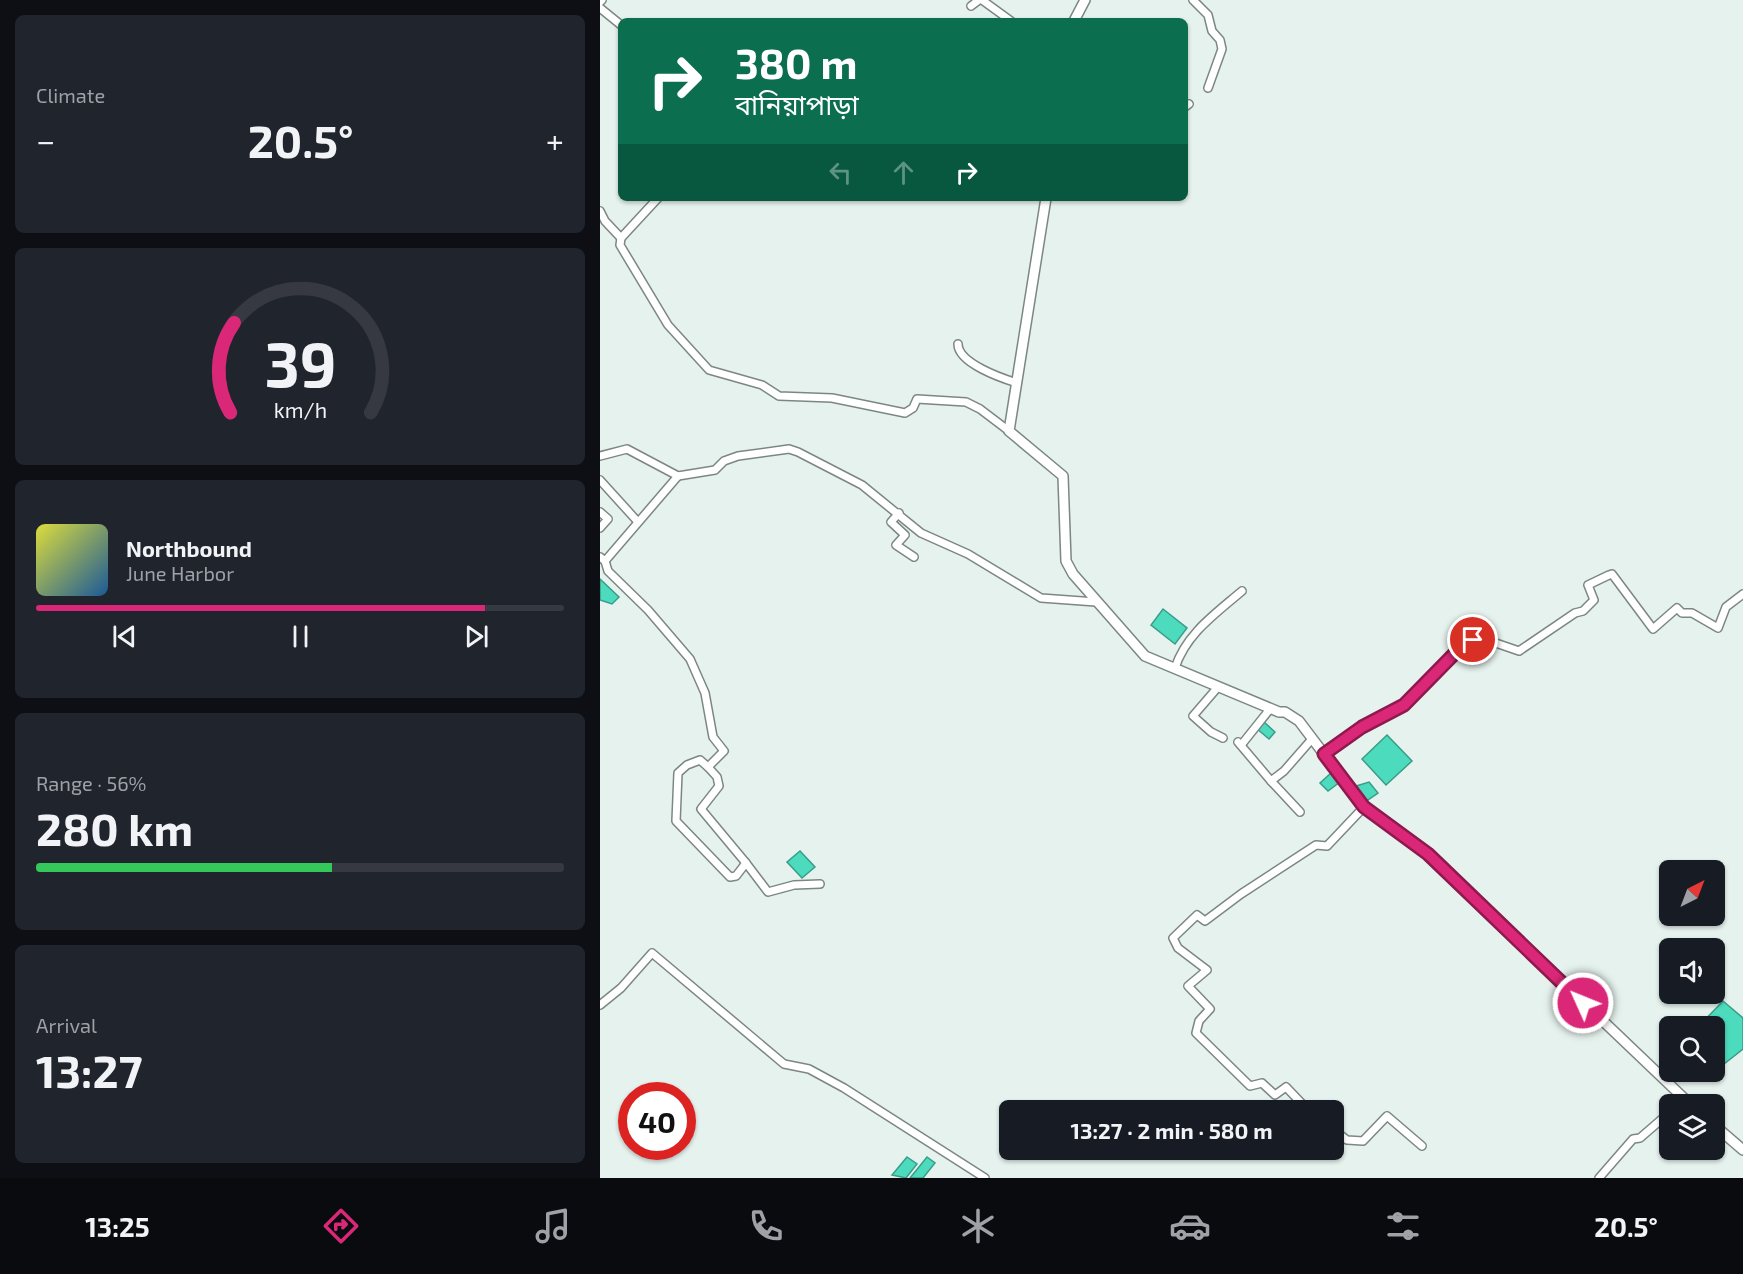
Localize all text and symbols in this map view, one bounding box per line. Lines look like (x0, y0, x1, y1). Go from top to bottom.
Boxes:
text: 380 m (735, 37, 858, 87)
icon: right (636, 42, 714, 120)
text: Climate (36, 83, 105, 107)
text: বানিয়াপাড়া (735, 88, 859, 120)
text: 20.5° (248, 113, 353, 167)
text: − (36, 120, 55, 160)
text: + (546, 120, 564, 160)
icon: left (824, 156, 857, 189)
icon: ahead (887, 156, 920, 189)
icon: right (950, 156, 983, 189)
text: 39 (264, 326, 336, 401)
text: km/h (273, 398, 327, 423)
text: Northbound (126, 535, 252, 561)
text: June Harbor (126, 561, 234, 585)
pin (1447, 614, 1498, 665)
icon: previous (108, 620, 141, 653)
icon: pause (284, 620, 317, 653)
icon: next (460, 620, 493, 653)
icon: arrive (1456, 623, 1489, 656)
text: Range · 56% (36, 771, 146, 795)
text: 280 km (36, 801, 193, 855)
north arrow (1659, 860, 1725, 926)
map controls (1659, 860, 1725, 1160)
button: sound (1659, 938, 1725, 1004)
position arrow (1551, 971, 1615, 1035)
text: Arrival (36, 1013, 97, 1037)
button: search (1659, 1016, 1725, 1082)
text: 13:27 (36, 1043, 142, 1097)
speed limit sign: 40 (618, 1082, 696, 1160)
button: layers (1659, 1094, 1725, 1160)
text: 13:27 · 2 min · 580 m (1070, 1117, 1273, 1143)
icon: directions (320, 1205, 362, 1247)
icon: music (532, 1205, 574, 1247)
icon: phone (745, 1205, 787, 1247)
icon: climate (957, 1205, 999, 1247)
icon: car (1169, 1205, 1211, 1247)
icon: filters (1382, 1205, 1424, 1247)
text: 13:25 (85, 1210, 150, 1242)
text: 20.5° (1594, 1210, 1658, 1242)

